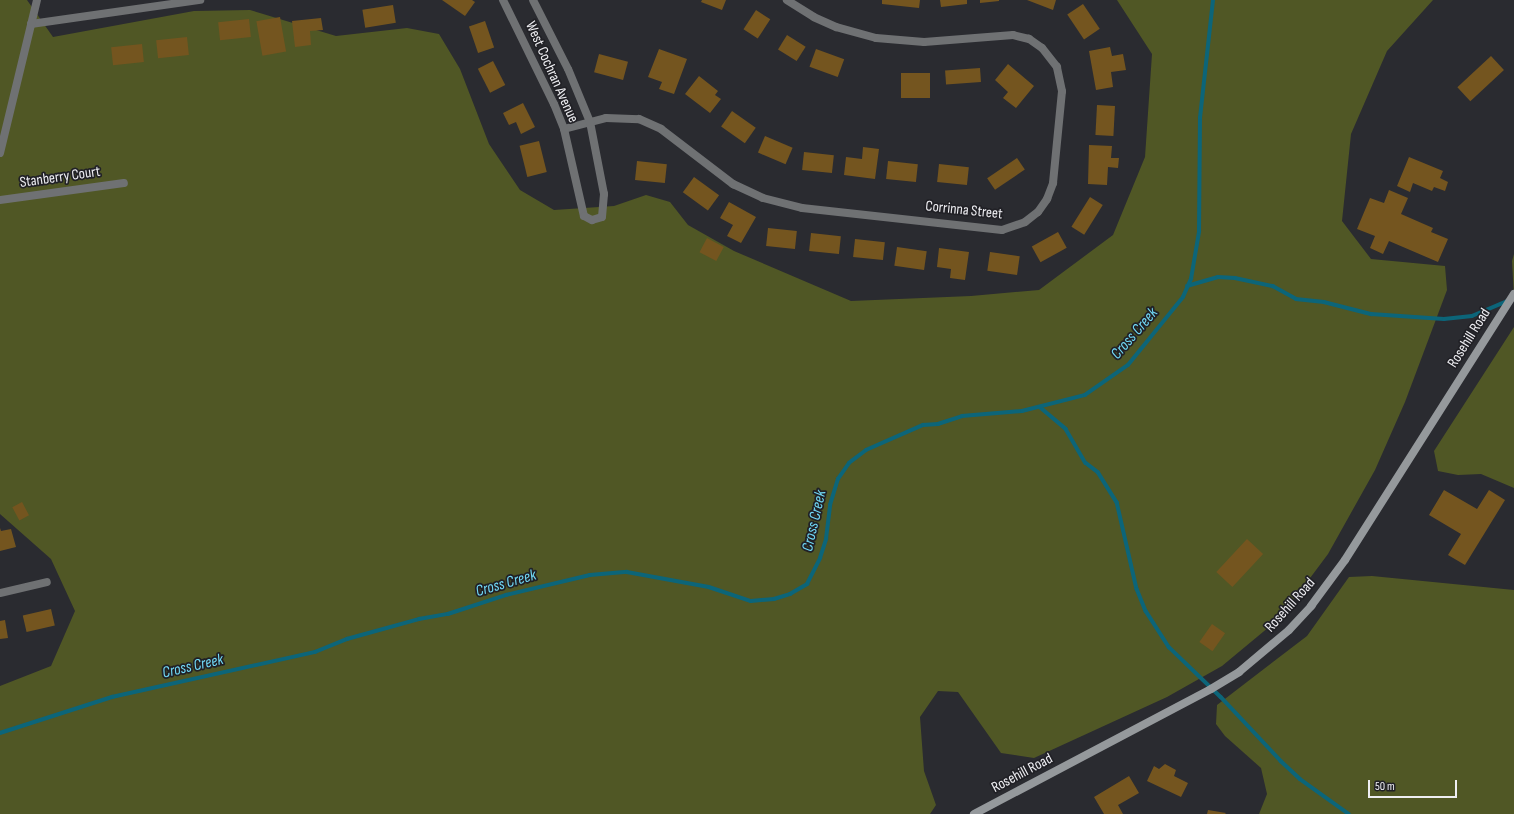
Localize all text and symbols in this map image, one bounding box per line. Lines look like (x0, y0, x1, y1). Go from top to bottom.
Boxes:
street label: West Cochran Avenue (522, 19, 582, 125)
street label: Stanberry Court (19, 162, 101, 192)
street label: Corrinna Street (925, 197, 1003, 223)
water label: Cross Creek (1107, 304, 1163, 364)
street label: Rosehill Road (1444, 305, 1494, 371)
water label: Cross Creek (799, 489, 831, 553)
water label: Cross Creek (473, 566, 539, 602)
street label: Rosehill Road (1261, 574, 1319, 636)
water label: Cross Creek (161, 651, 225, 683)
street label: Rosehill Road (988, 749, 1056, 797)
scale bar (1370, 772, 1459, 798)
text: 50 m (1375, 779, 1395, 794)

